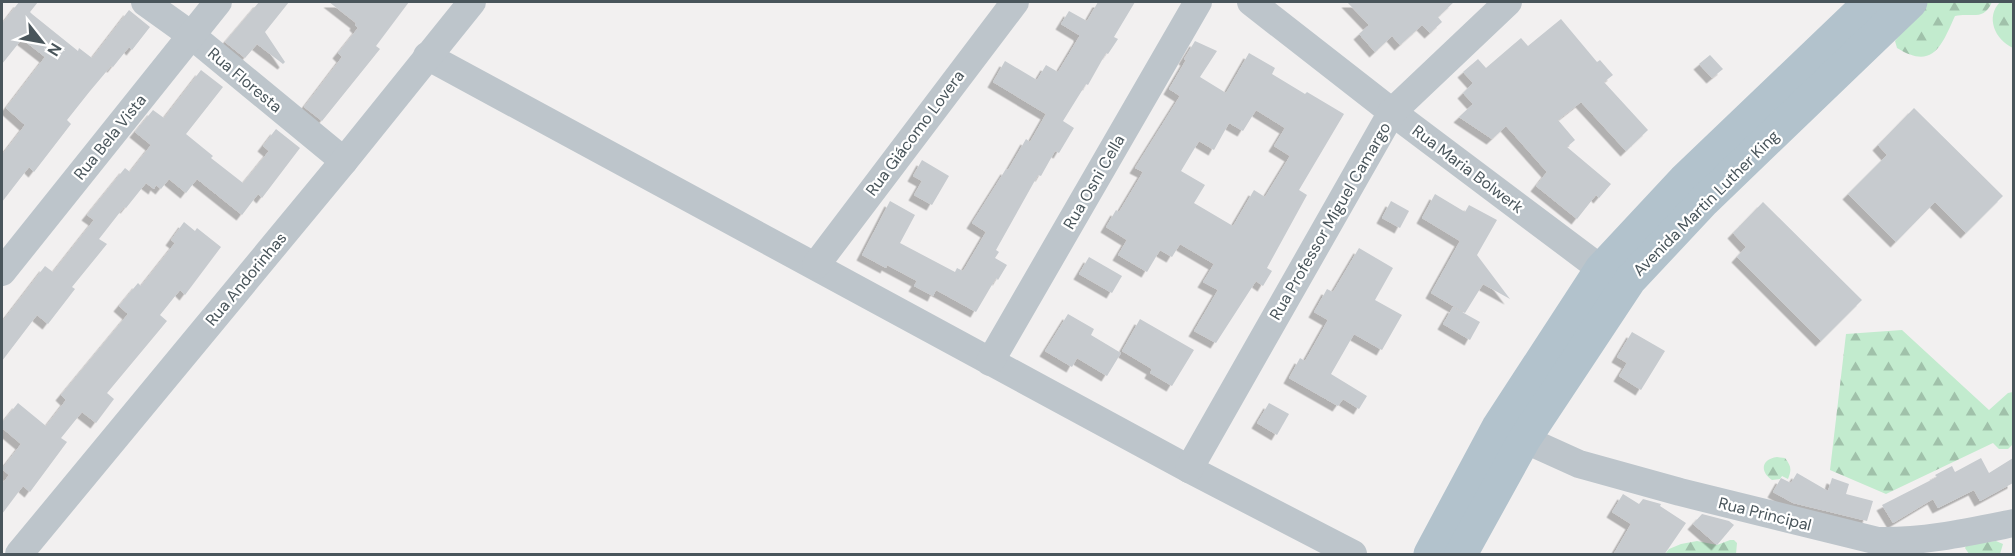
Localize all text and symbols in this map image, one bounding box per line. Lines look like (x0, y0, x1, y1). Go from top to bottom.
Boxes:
north arrow (12, 12, 72, 72)
text: N (42, 39, 66, 60)
street label: Rua Floresta (204, 43, 286, 117)
street label: Rua Giácomo Lovera (861, 66, 969, 200)
street label: Rua Bela Vista (69, 90, 151, 184)
street label: Rua Professor Miguel Camargo (1265, 118, 1395, 324)
street label: Rua Maria Bolwerk (1408, 120, 1528, 218)
street label: Avenida Martin Luther King (1628, 125, 1784, 281)
street label: Rua Osni Cella (1058, 131, 1130, 233)
street label: Rua Andorinhas (201, 228, 291, 330)
street label: Rua Principal (1716, 492, 1814, 536)

